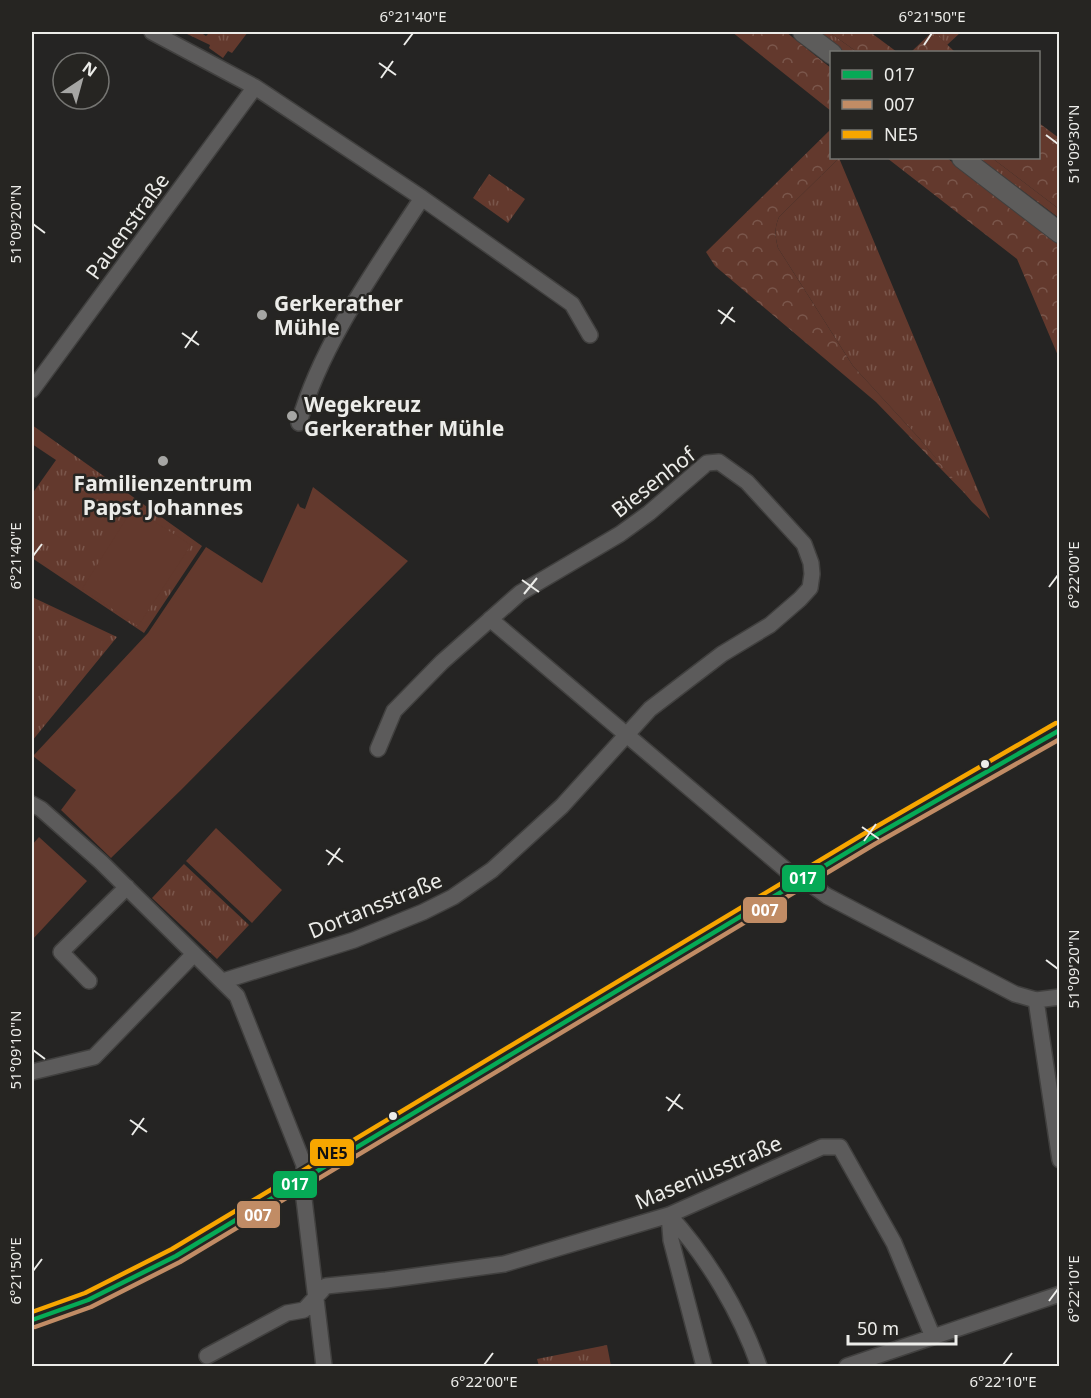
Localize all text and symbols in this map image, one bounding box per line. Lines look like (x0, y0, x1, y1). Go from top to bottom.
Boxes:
text: 6°21'40"E (379, 6, 447, 26)
text: 6°21'50"E (898, 6, 966, 26)
north arrow (51, 51, 111, 111)
legend (830, 51, 1040, 159)
text: N (78, 56, 102, 82)
text: 017 (884, 62, 915, 86)
text: 007 (884, 92, 915, 116)
text: 51°09'30"N (1063, 105, 1083, 183)
text: NE5 (884, 122, 918, 146)
street label: Pauenstraße (79, 167, 175, 285)
text: 51°09'20"N (5, 185, 25, 263)
place label: Gerkerather Mühle (274, 289, 404, 341)
marker: Gerkerather Mühle (255, 308, 269, 322)
place label: Wegekreuz Gerkerather Mühle (304, 390, 504, 442)
marker: Wegekreuz Gerkerather Mühle (285, 409, 299, 423)
street label: Biesenhof (605, 439, 702, 523)
marker: Familienzentrum Papst Johannes (156, 454, 170, 468)
place label: Familienzentrum Papst Johannes (74, 469, 252, 521)
text: 6°21'40"E (5, 522, 25, 590)
text: 6°22'00"E (1063, 541, 1083, 609)
unlabelled marker (979, 758, 991, 770)
line badge: 017 (781, 864, 826, 893)
street label: Dortansstraße (304, 865, 446, 945)
text: 017 (789, 867, 817, 889)
line badge: 007 (742, 896, 788, 924)
text: 007 (751, 899, 779, 921)
text: 51°09'20"N (1063, 930, 1083, 1008)
text: 51°09'10"N (5, 1011, 25, 1089)
unlabelled marker (387, 1110, 399, 1122)
street label: Maseniusstraße (630, 1128, 786, 1216)
line badge: NE5 (309, 1138, 355, 1167)
text: NE5 (316, 1142, 348, 1164)
line badge: 017 (272, 1170, 318, 1199)
text: 017 (281, 1173, 309, 1195)
line badge: 007 (236, 1200, 281, 1229)
text: 007 (244, 1204, 272, 1226)
text: 6°21'50"E (5, 1237, 25, 1305)
text: 6°22'10"E (1063, 1255, 1083, 1323)
scale bar (848, 1308, 956, 1346)
text: 50 m (857, 1316, 899, 1340)
text: 6°22'00"E (450, 1371, 518, 1391)
text: 6°22'10"E (969, 1371, 1037, 1391)

